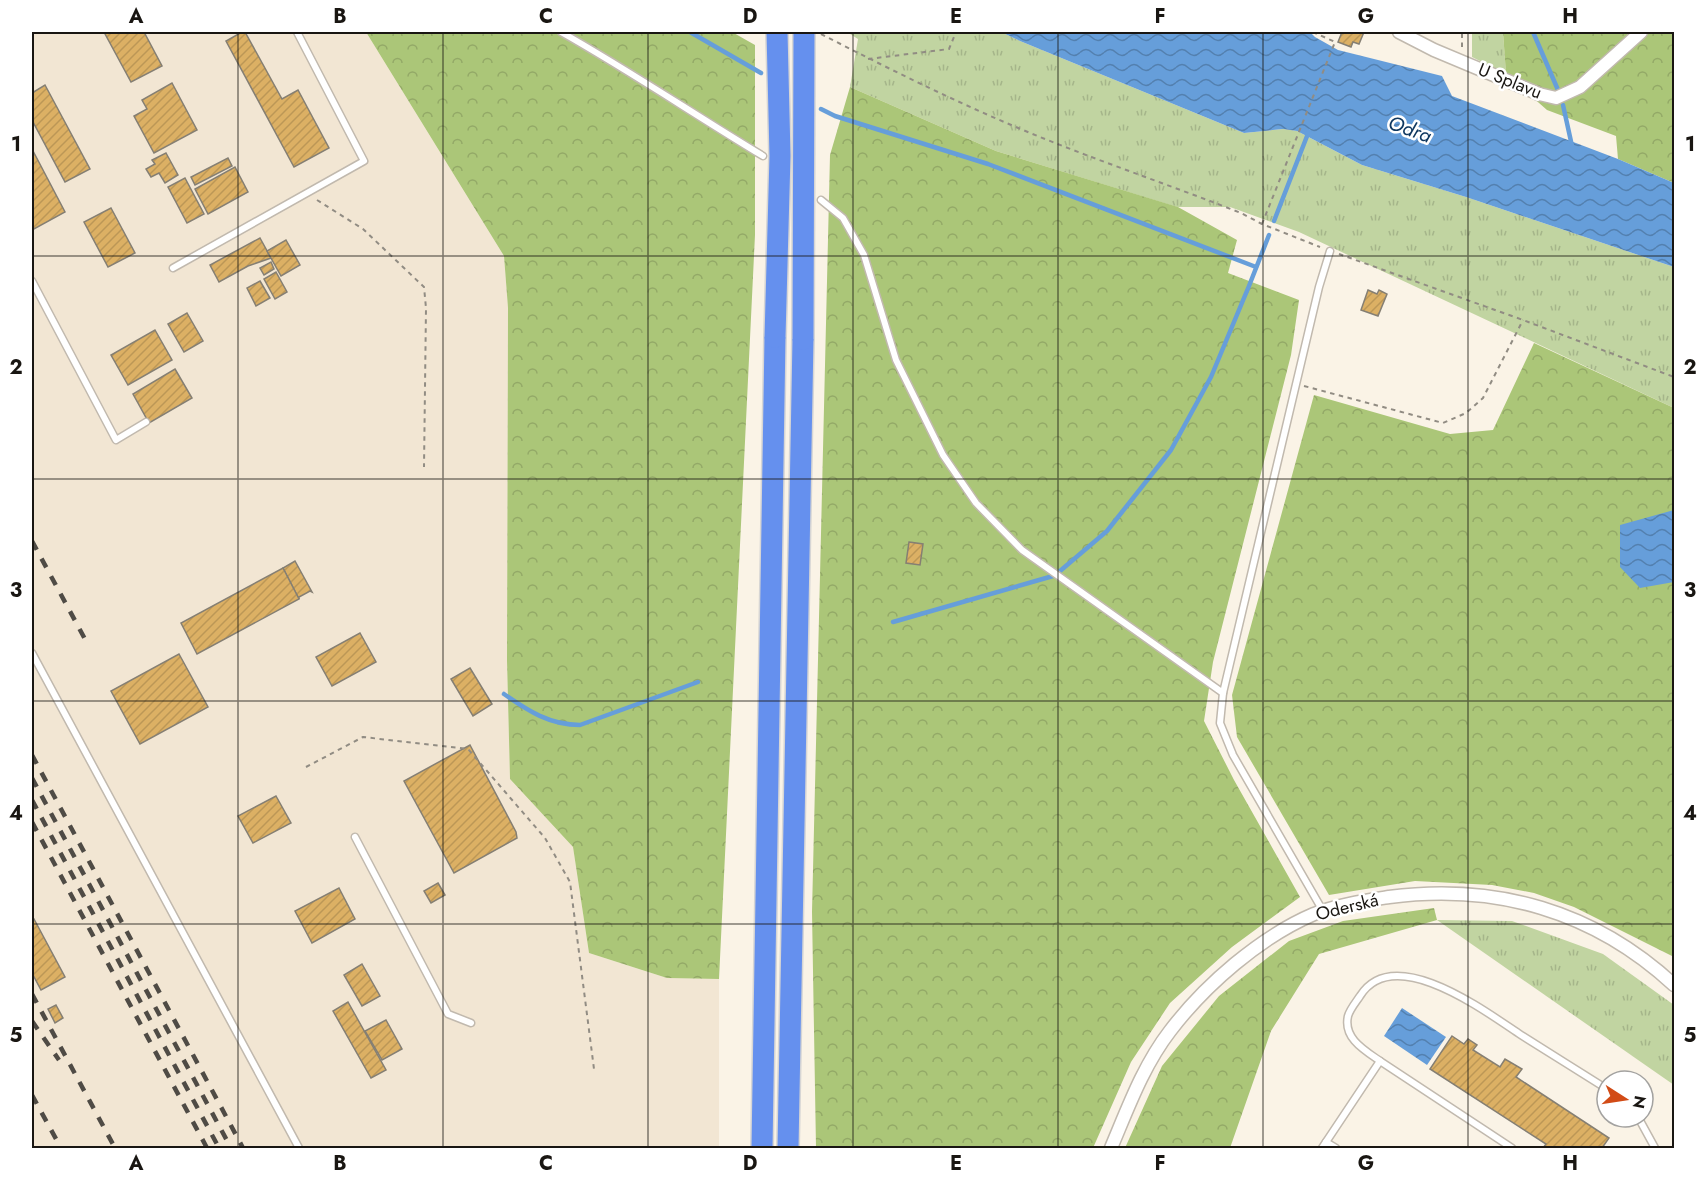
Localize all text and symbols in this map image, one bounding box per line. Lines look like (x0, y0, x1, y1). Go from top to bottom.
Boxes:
text: A (128, 2, 144, 31)
text: B (333, 2, 347, 31)
text: C (539, 2, 553, 31)
text: D (743, 2, 757, 31)
text: E (950, 2, 962, 31)
text: F (1154, 2, 1166, 31)
text: G (1358, 2, 1374, 31)
text: H (1562, 2, 1578, 31)
street label: U Splavu (1474, 56, 1546, 106)
water label: Odra (1384, 108, 1436, 151)
text: 1 (11, 130, 21, 159)
text: 1 (1685, 130, 1695, 159)
text: 2 (9, 353, 23, 382)
text: 2 (1683, 353, 1697, 382)
text: 3 (10, 576, 22, 605)
text: 3 (1684, 576, 1696, 605)
text: 4 (9, 799, 23, 828)
text: 4 (1683, 799, 1697, 828)
street label: Oderská (1313, 887, 1381, 927)
text: 5 (10, 1021, 23, 1050)
text: 5 (1684, 1021, 1697, 1050)
north arrow (1595, 1069, 1655, 1129)
text: N (1627, 1093, 1652, 1111)
text: A (128, 1149, 144, 1178)
text: B (333, 1149, 347, 1178)
text: C (539, 1149, 553, 1178)
text: D (743, 1149, 757, 1178)
text: E (950, 1149, 962, 1178)
text: F (1154, 1149, 1166, 1178)
text: G (1358, 1149, 1374, 1178)
text: H (1562, 1149, 1578, 1178)

